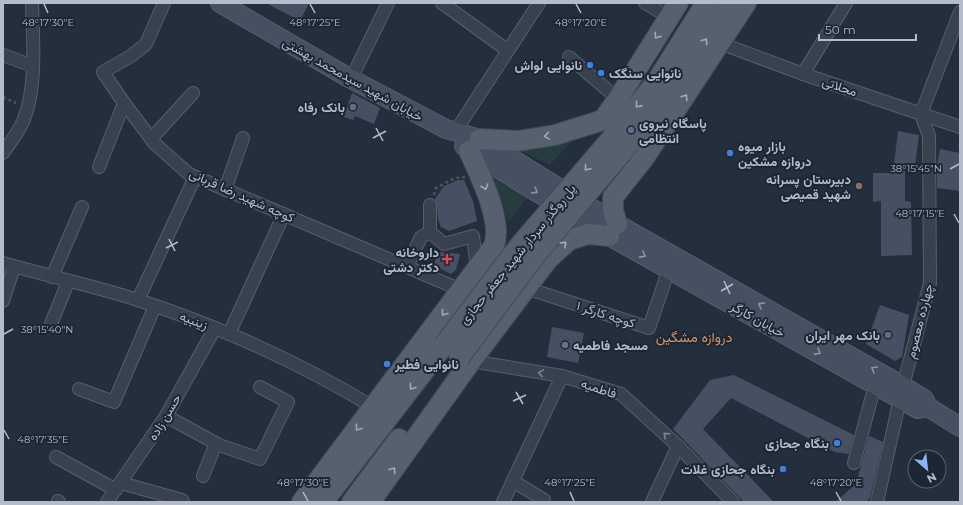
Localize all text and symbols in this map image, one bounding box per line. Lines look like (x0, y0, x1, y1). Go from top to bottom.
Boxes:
text: 48°17'30"E (22, 16, 75, 29)
text: 48°17'25"E (289, 16, 341, 29)
text: 48°17'20"E (555, 16, 608, 29)
scale bar (819, 16, 916, 42)
text: 50 m (825, 22, 856, 37)
one-way arrow (654, 32, 662, 39)
street label: خیابان شهید سیدمحمد بهشتی (280, 34, 426, 125)
one-way arrow (700, 38, 708, 45)
place label: نانوایی لواش (515, 57, 582, 74)
marker: نانوایی لواش (585, 60, 595, 70)
place label: نانوایی سنگک (609, 65, 682, 82)
marker: نانوایی سنگک (596, 68, 606, 78)
street label: محلاتی (820, 73, 860, 100)
one-way arrow (680, 94, 688, 101)
place label: بانک رفاه (298, 99, 345, 116)
one-way arrow (636, 101, 643, 108)
marker: بانک رفاه (348, 102, 358, 112)
place label: پاسگاه نیروی انتظامی (639, 115, 707, 146)
marker: پاسگاه نیروی انتظامی (626, 125, 636, 135)
one-way arrow (544, 131, 550, 140)
place label: بازار میوه دروازه مشکین (738, 138, 811, 170)
marker: بازار میوه دروازه مشکین (725, 148, 735, 158)
text: 38°15'45"N (890, 162, 942, 175)
one-way arrow (584, 163, 591, 170)
street label: کوچه شهید رضا قربانی (186, 165, 297, 227)
place label: دبیرستان پسرانه شهید قمیصی (766, 171, 851, 203)
street label: پل روگذر سردار شهید جعفر حجازی (455, 181, 580, 329)
marker: دبیرستان پسرانه شهید قمیصی (854, 181, 864, 191)
one-way arrow (480, 183, 489, 190)
one-way arrow (531, 186, 538, 193)
text: 48°17'15"E (895, 207, 945, 220)
one-way arrow (559, 241, 567, 249)
place label: داروخانه دکتر دشتی (383, 244, 439, 276)
one-way arrow (639, 250, 646, 257)
marker: داروخانه دکتر دشتی (442, 254, 452, 264)
street label: چهارده معصوم (902, 282, 938, 361)
street label: کوچه کارگر ۱ (574, 297, 638, 333)
street label: خیابان کارگر (727, 297, 788, 341)
one-way arrow (758, 303, 765, 310)
street label: زینبیه (177, 308, 210, 333)
one-way arrow (442, 308, 449, 315)
text: 38°15'40"N (21, 323, 73, 336)
place label: بانک مهر ایران (806, 327, 880, 344)
district label: دروازه مشگین (656, 328, 733, 346)
marker: بانک مهر ایران (883, 330, 893, 340)
place label: مسجد فاطمیه (573, 337, 648, 353)
marker: مسجد فاطمیه (560, 340, 570, 350)
one-way arrow (814, 348, 821, 355)
place label: نانوایی فطیر (394, 356, 459, 373)
marker: نانوایی فطیر (382, 359, 392, 369)
one-way arrow (871, 367, 878, 374)
one-way arrow (538, 369, 544, 378)
street label: فاطمیه (579, 375, 619, 401)
one-way arrow (409, 382, 416, 389)
street label: حسن زاده (144, 391, 185, 444)
one-way arrow (355, 423, 362, 430)
one-way arrow (663, 432, 671, 439)
text: 48°17'35"E (17, 433, 69, 446)
place label: بنگاه جحازی (765, 435, 829, 452)
marker: بنگاه جحازی (832, 438, 842, 448)
north arrow (907, 449, 947, 489)
place label: بنگاه جحازی غلات (681, 461, 775, 478)
marker: بنگاه جحازی غلات (778, 464, 788, 474)
one-way arrow (388, 468, 395, 475)
text: N (924, 470, 939, 486)
text: 48°17'30"E (277, 476, 330, 489)
text: 48°17'25"E (544, 476, 596, 489)
text: 48°17'20"E (810, 476, 863, 489)

